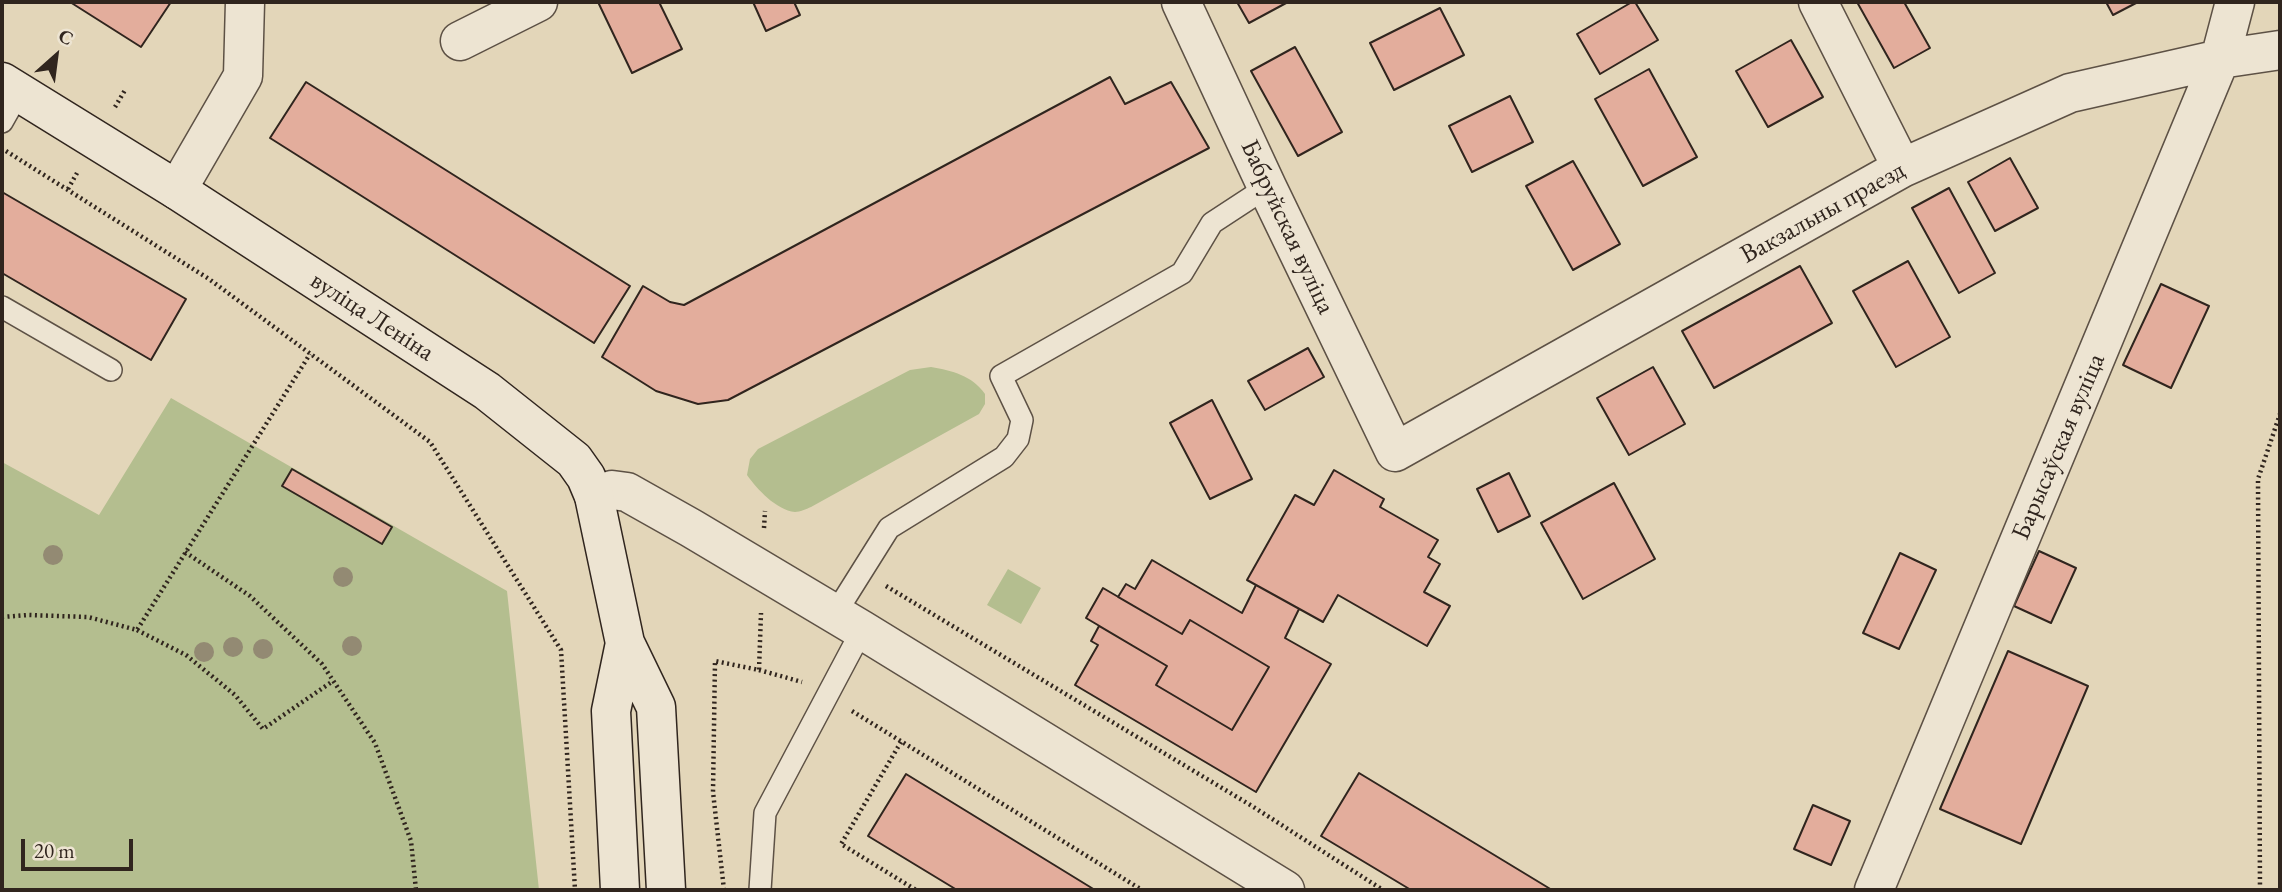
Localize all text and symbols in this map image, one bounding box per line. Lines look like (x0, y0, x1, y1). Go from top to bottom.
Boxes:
north arrow (21, 21, 91, 91)
text: С (54, 23, 78, 51)
street label: Бабруйская вуліца (1233, 135, 1341, 319)
street label: Вакзальны праезд (1735, 155, 1911, 271)
street label: вуліца Леніна (304, 265, 440, 369)
street label: Барысаўская вуліца (2006, 349, 2112, 545)
scale bar (24, 826, 136, 870)
text: 20 m (34, 837, 75, 864)

